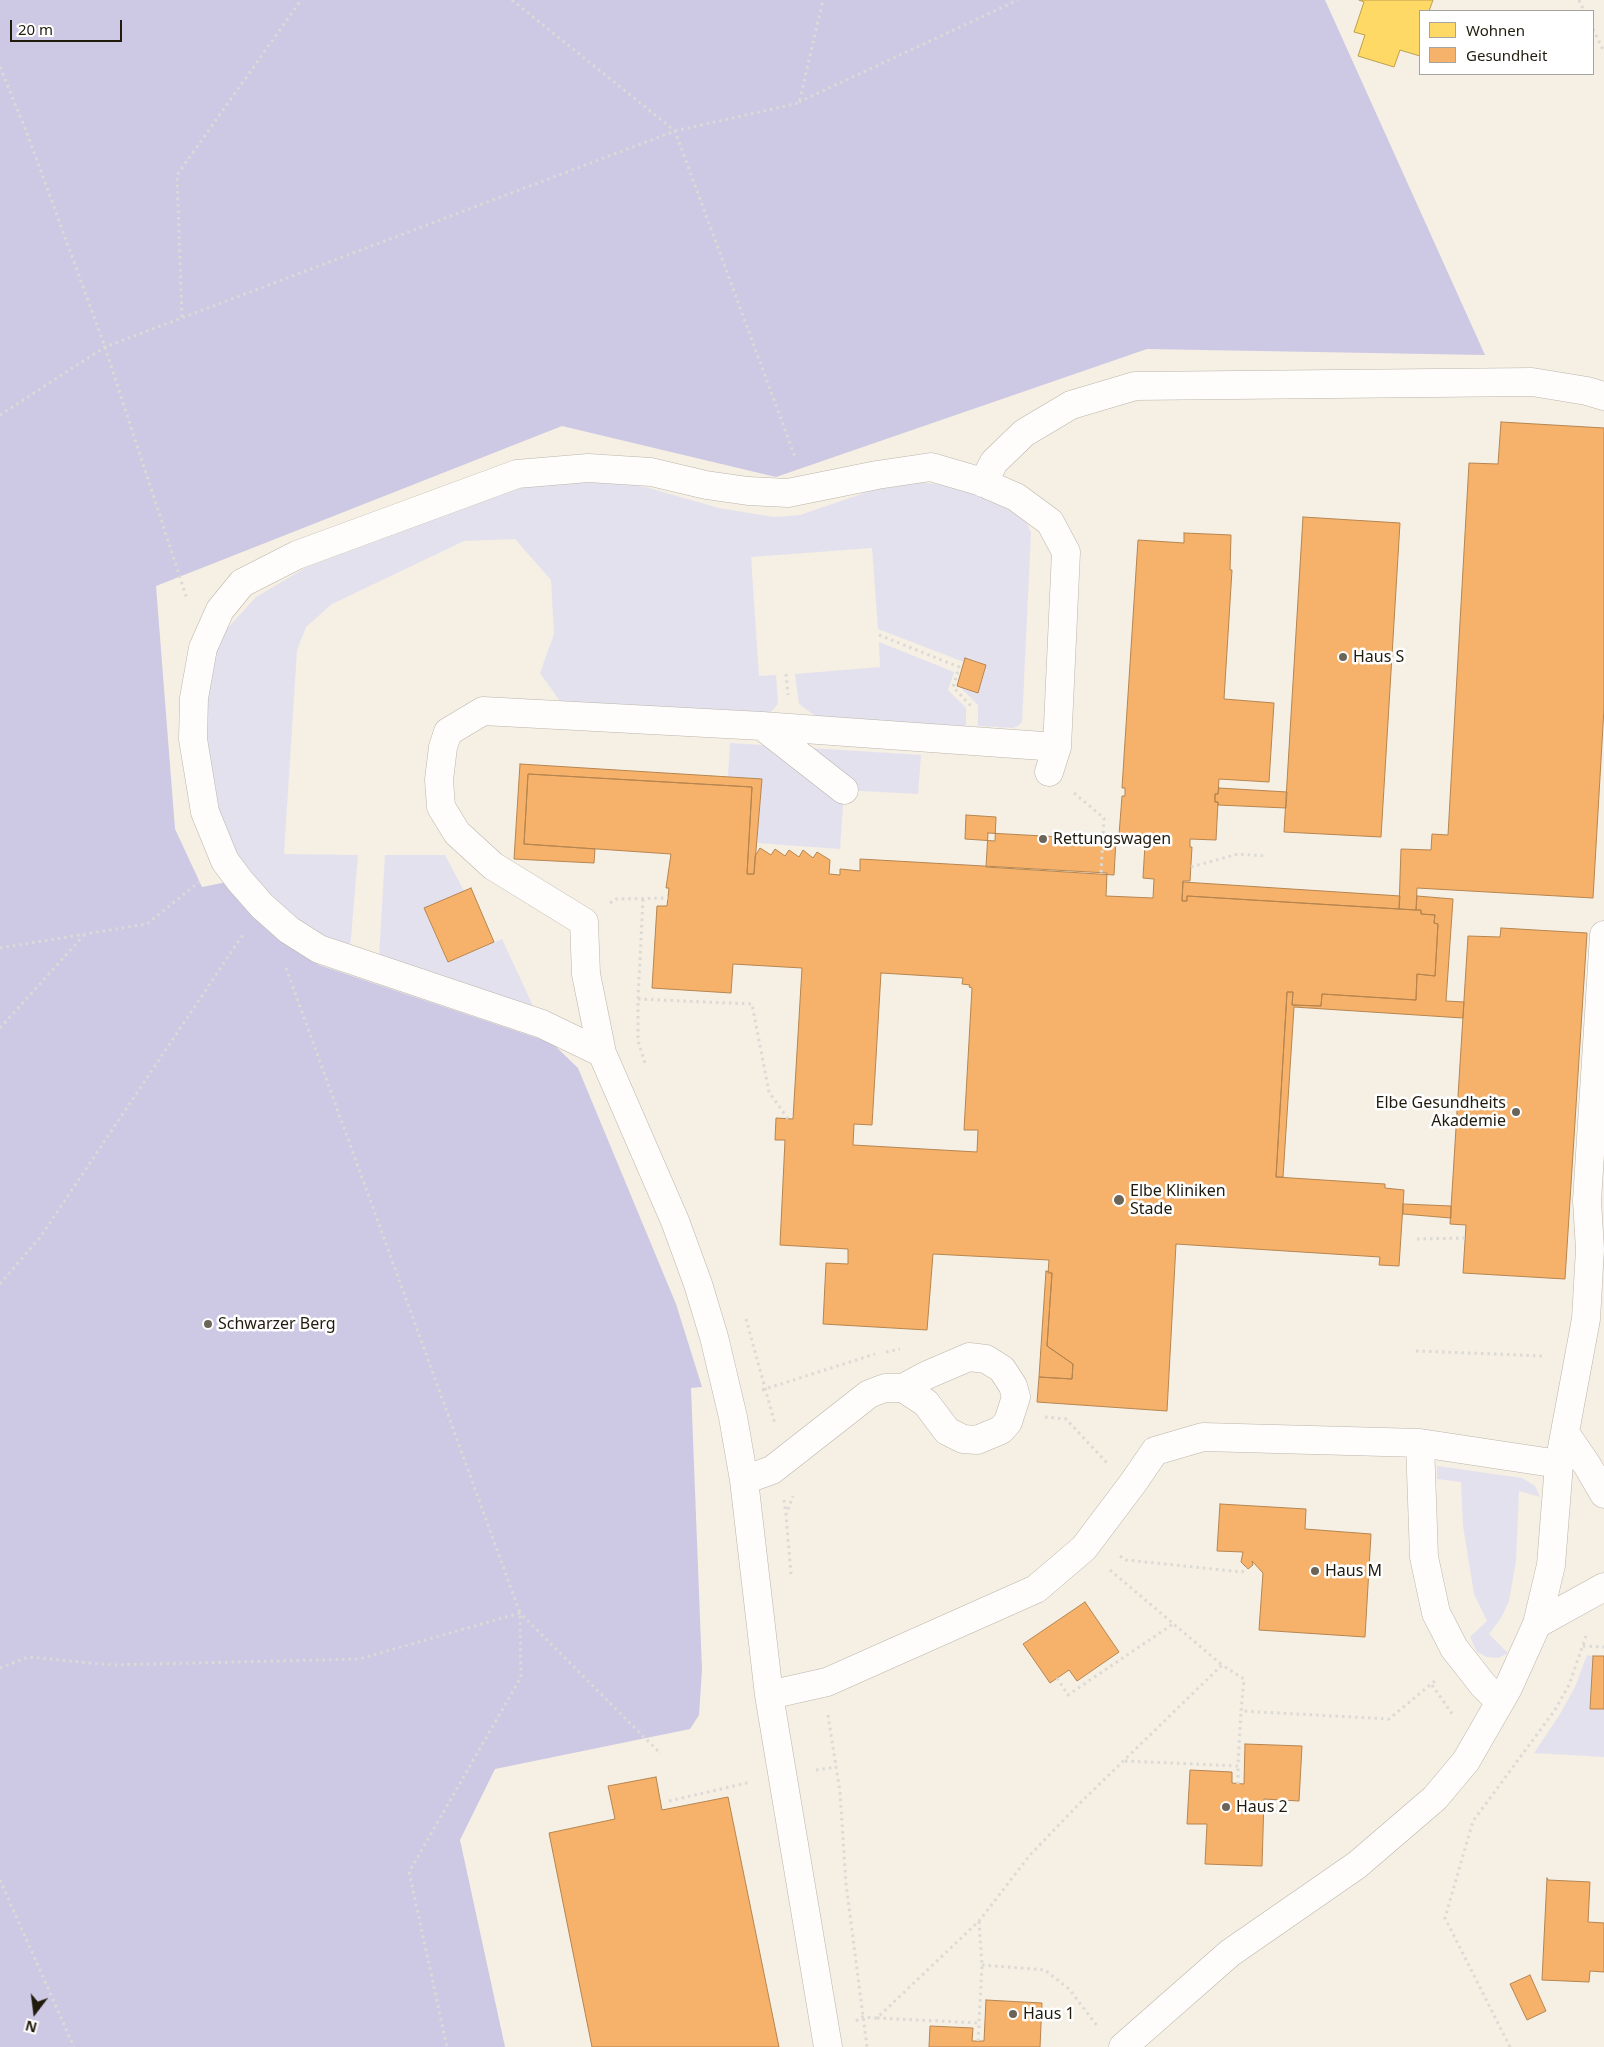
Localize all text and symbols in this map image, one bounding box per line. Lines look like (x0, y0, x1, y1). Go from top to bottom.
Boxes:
scale bar (12, 10, 125, 42)
legend (1419, 10, 1594, 75)
text: 20 m (18, 19, 53, 39)
text: Wohnen (1466, 20, 1525, 40)
text: Gesundheit (1466, 45, 1547, 65)
place label: Haus S (1353, 647, 1404, 667)
marker: Haus S (1337, 651, 1349, 663)
place label: Rettungswagen (1053, 829, 1171, 849)
marker: Rettungswagen (1037, 833, 1049, 845)
place label: Elbe Gesundheits Akademie (1376, 1093, 1506, 1131)
marker: Elbe Gesundheits Akademie (1510, 1106, 1522, 1118)
place label: Elbe Kliniken Stade (1130, 1181, 1226, 1219)
marker: Elbe Kliniken Stade (1112, 1193, 1126, 1207)
place label: Schwarzer Berg (218, 1314, 336, 1334)
marker: Schwarzer Berg (202, 1318, 214, 1330)
place label: Haus M (1325, 1561, 1382, 1581)
marker: Haus M (1309, 1565, 1321, 1577)
place label: Haus 2 (1236, 1797, 1288, 1817)
marker: Haus 2 (1220, 1801, 1232, 1813)
north arrow (10, 1987, 60, 2037)
place label: Haus 1 (1023, 2004, 1075, 2024)
marker: Haus 1 (1007, 2008, 1019, 2020)
text: N (23, 2016, 39, 2038)

